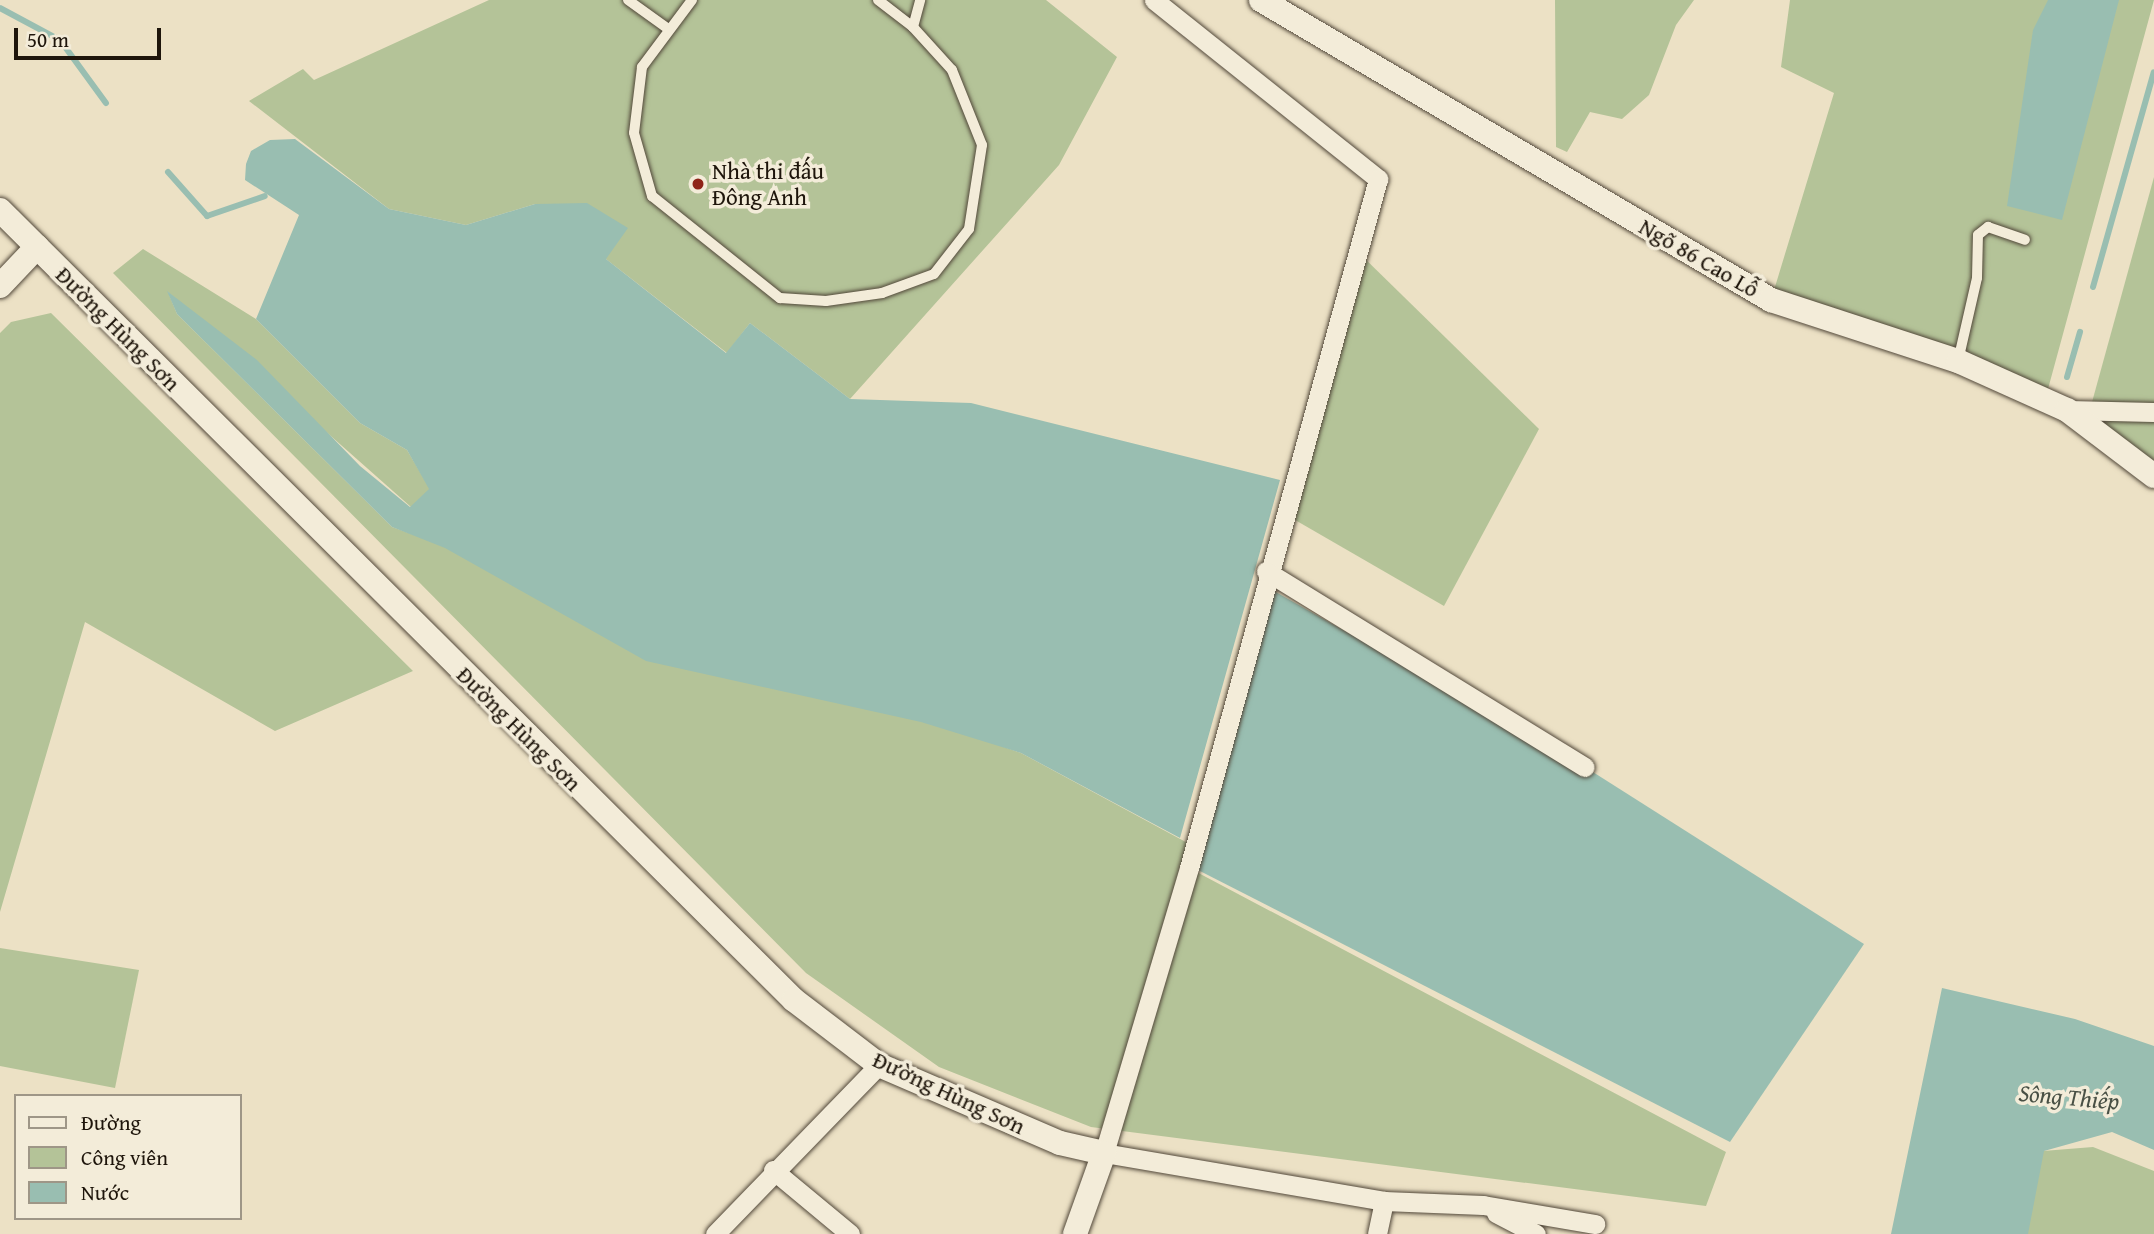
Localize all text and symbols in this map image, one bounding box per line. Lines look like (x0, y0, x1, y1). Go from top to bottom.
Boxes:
scale bar (18, 14, 164, 58)
text: 50 m (27, 24, 69, 55)
place label: Nhà thi đấu Đông Anh (712, 157, 824, 211)
marker: Nhà thi đấu Đông Anh (690, 176, 706, 192)
street label: Ngõ 86 Cao Lỗ (1634, 213, 1764, 303)
street label: Đường Hùng Sơn (50, 261, 186, 397)
street label: Đường Hùng Sơn (451, 661, 587, 797)
street label: Đường Hùng Sơn (869, 1046, 1029, 1140)
water label: Sông Thiếp (2017, 1078, 2121, 1116)
legend (14, 1094, 242, 1220)
text: Đường (81, 1107, 141, 1138)
text: Công viên (81, 1142, 168, 1173)
text: Nước (81, 1177, 129, 1208)

